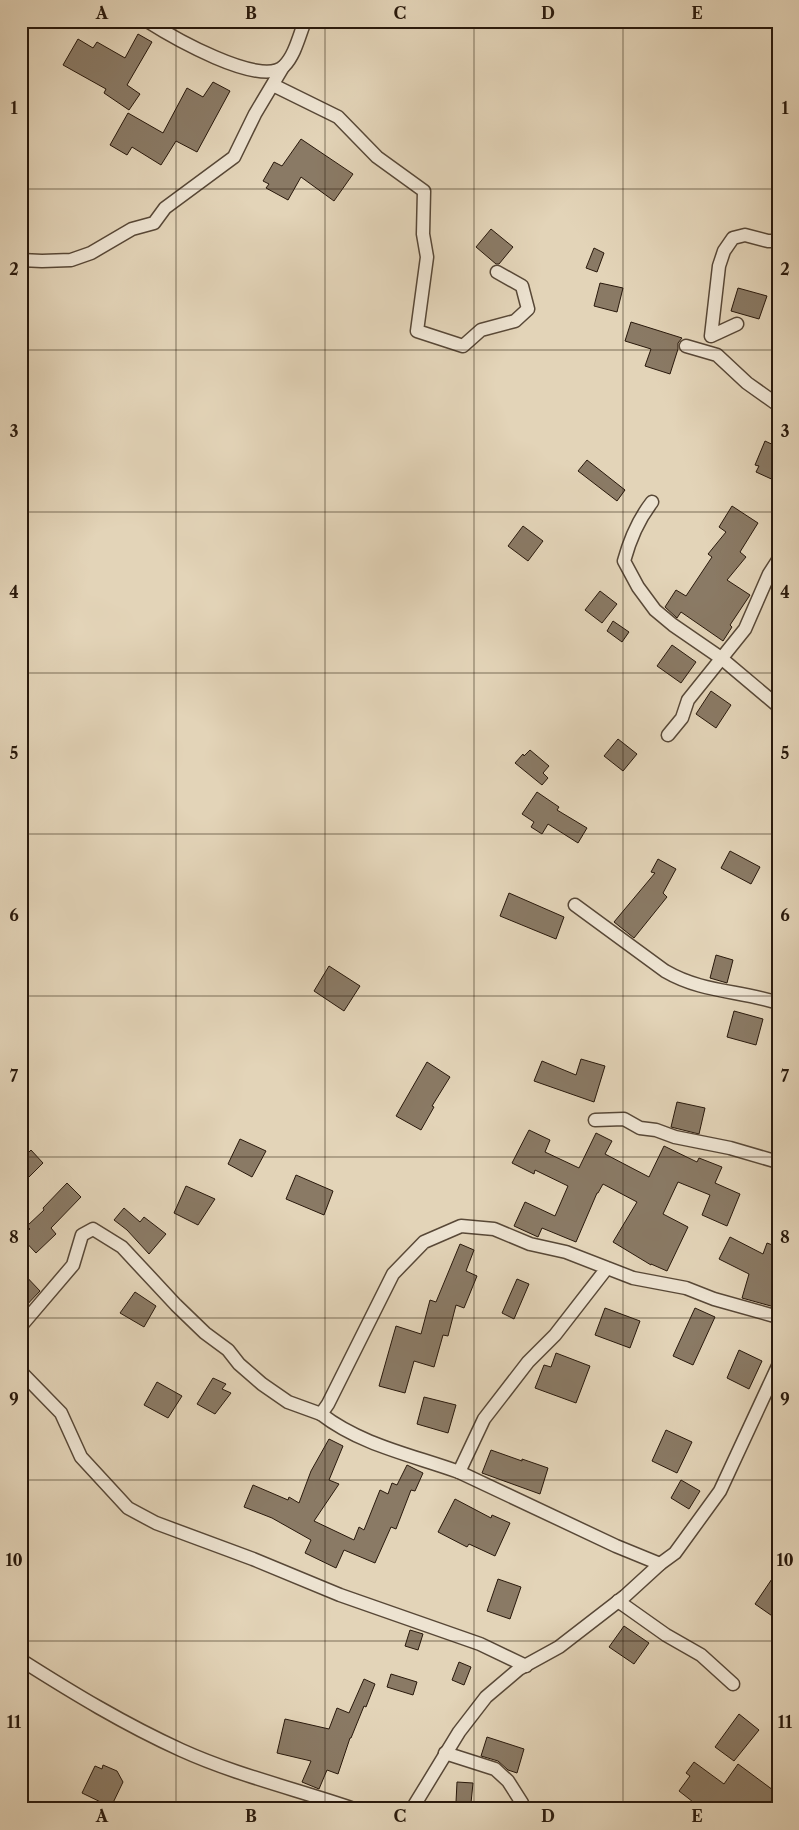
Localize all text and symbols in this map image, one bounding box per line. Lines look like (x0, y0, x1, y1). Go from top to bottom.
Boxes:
text: A (95, 3, 109, 23)
text: B (245, 3, 257, 23)
text: C (394, 3, 406, 23)
text: D (541, 3, 555, 23)
text: E (691, 3, 703, 23)
text: 1 (10, 98, 18, 118)
text: 1 (781, 98, 789, 118)
text: 2 (9, 259, 19, 279)
text: 2 (780, 259, 790, 279)
text: 3 (9, 421, 19, 441)
text: 3 (780, 421, 790, 441)
text: 4 (9, 582, 19, 602)
text: 4 (780, 582, 790, 602)
text: 5 (10, 743, 19, 763)
text: 5 (781, 743, 790, 763)
text: 6 (9, 905, 19, 925)
text: 6 (780, 905, 790, 925)
text: 7 (10, 1066, 19, 1086)
text: 7 (781, 1066, 790, 1086)
text: 8 (9, 1227, 19, 1247)
text: 8 (780, 1227, 790, 1247)
text: 9 (9, 1389, 19, 1409)
text: 9 (780, 1389, 790, 1409)
text: 10 (5, 1550, 23, 1570)
text: 10 (776, 1550, 794, 1570)
text: 11 (7, 1712, 22, 1732)
text: 11 (778, 1712, 793, 1732)
text: A (95, 1806, 109, 1826)
text: B (245, 1806, 257, 1826)
text: C (394, 1806, 406, 1826)
text: D (541, 1806, 555, 1826)
text: E (691, 1806, 703, 1826)

